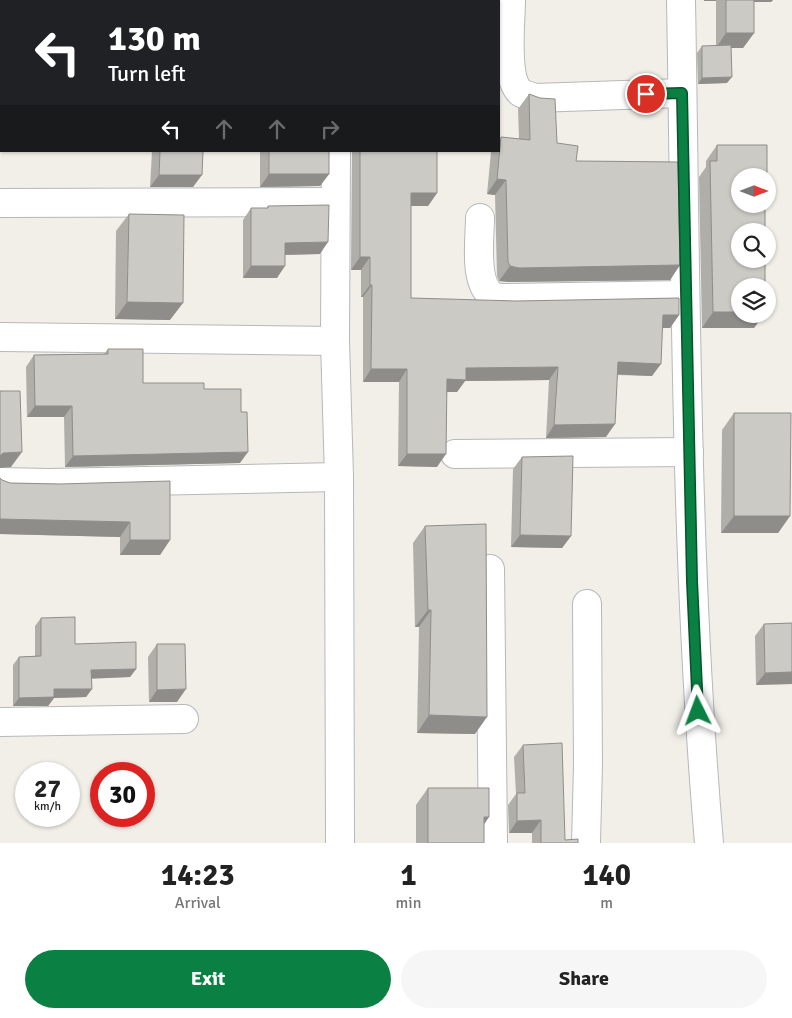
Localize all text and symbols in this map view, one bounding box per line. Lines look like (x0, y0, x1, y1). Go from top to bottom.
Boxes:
text: 130 m (108, 17, 201, 60)
icon: left (25, 20, 90, 85)
text: Turn left (108, 60, 186, 87)
pin (625, 73, 667, 115)
icon: arrive (632, 80, 660, 108)
icon: left (157, 115, 185, 143)
icon: ahead (210, 115, 238, 143)
icon: ahead (263, 115, 291, 143)
icon: right (316, 115, 344, 143)
north arrow (731, 168, 776, 212)
map controls (731, 168, 776, 323)
button: search (731, 223, 776, 268)
button: layers (731, 278, 776, 323)
position arrow (671, 684, 723, 736)
speed limit sign: 30 (90, 762, 155, 827)
text: 27 (34, 773, 61, 804)
text: km/h (34, 799, 61, 814)
text: 14:23 (161, 857, 235, 894)
text: 1 (400, 857, 417, 894)
text: 140 (582, 857, 631, 894)
text: Arrival (175, 893, 221, 913)
text: min (396, 893, 421, 913)
text: m (600, 893, 613, 913)
button: Exit (25, 950, 391, 1008)
button: Share (401, 950, 767, 1008)

